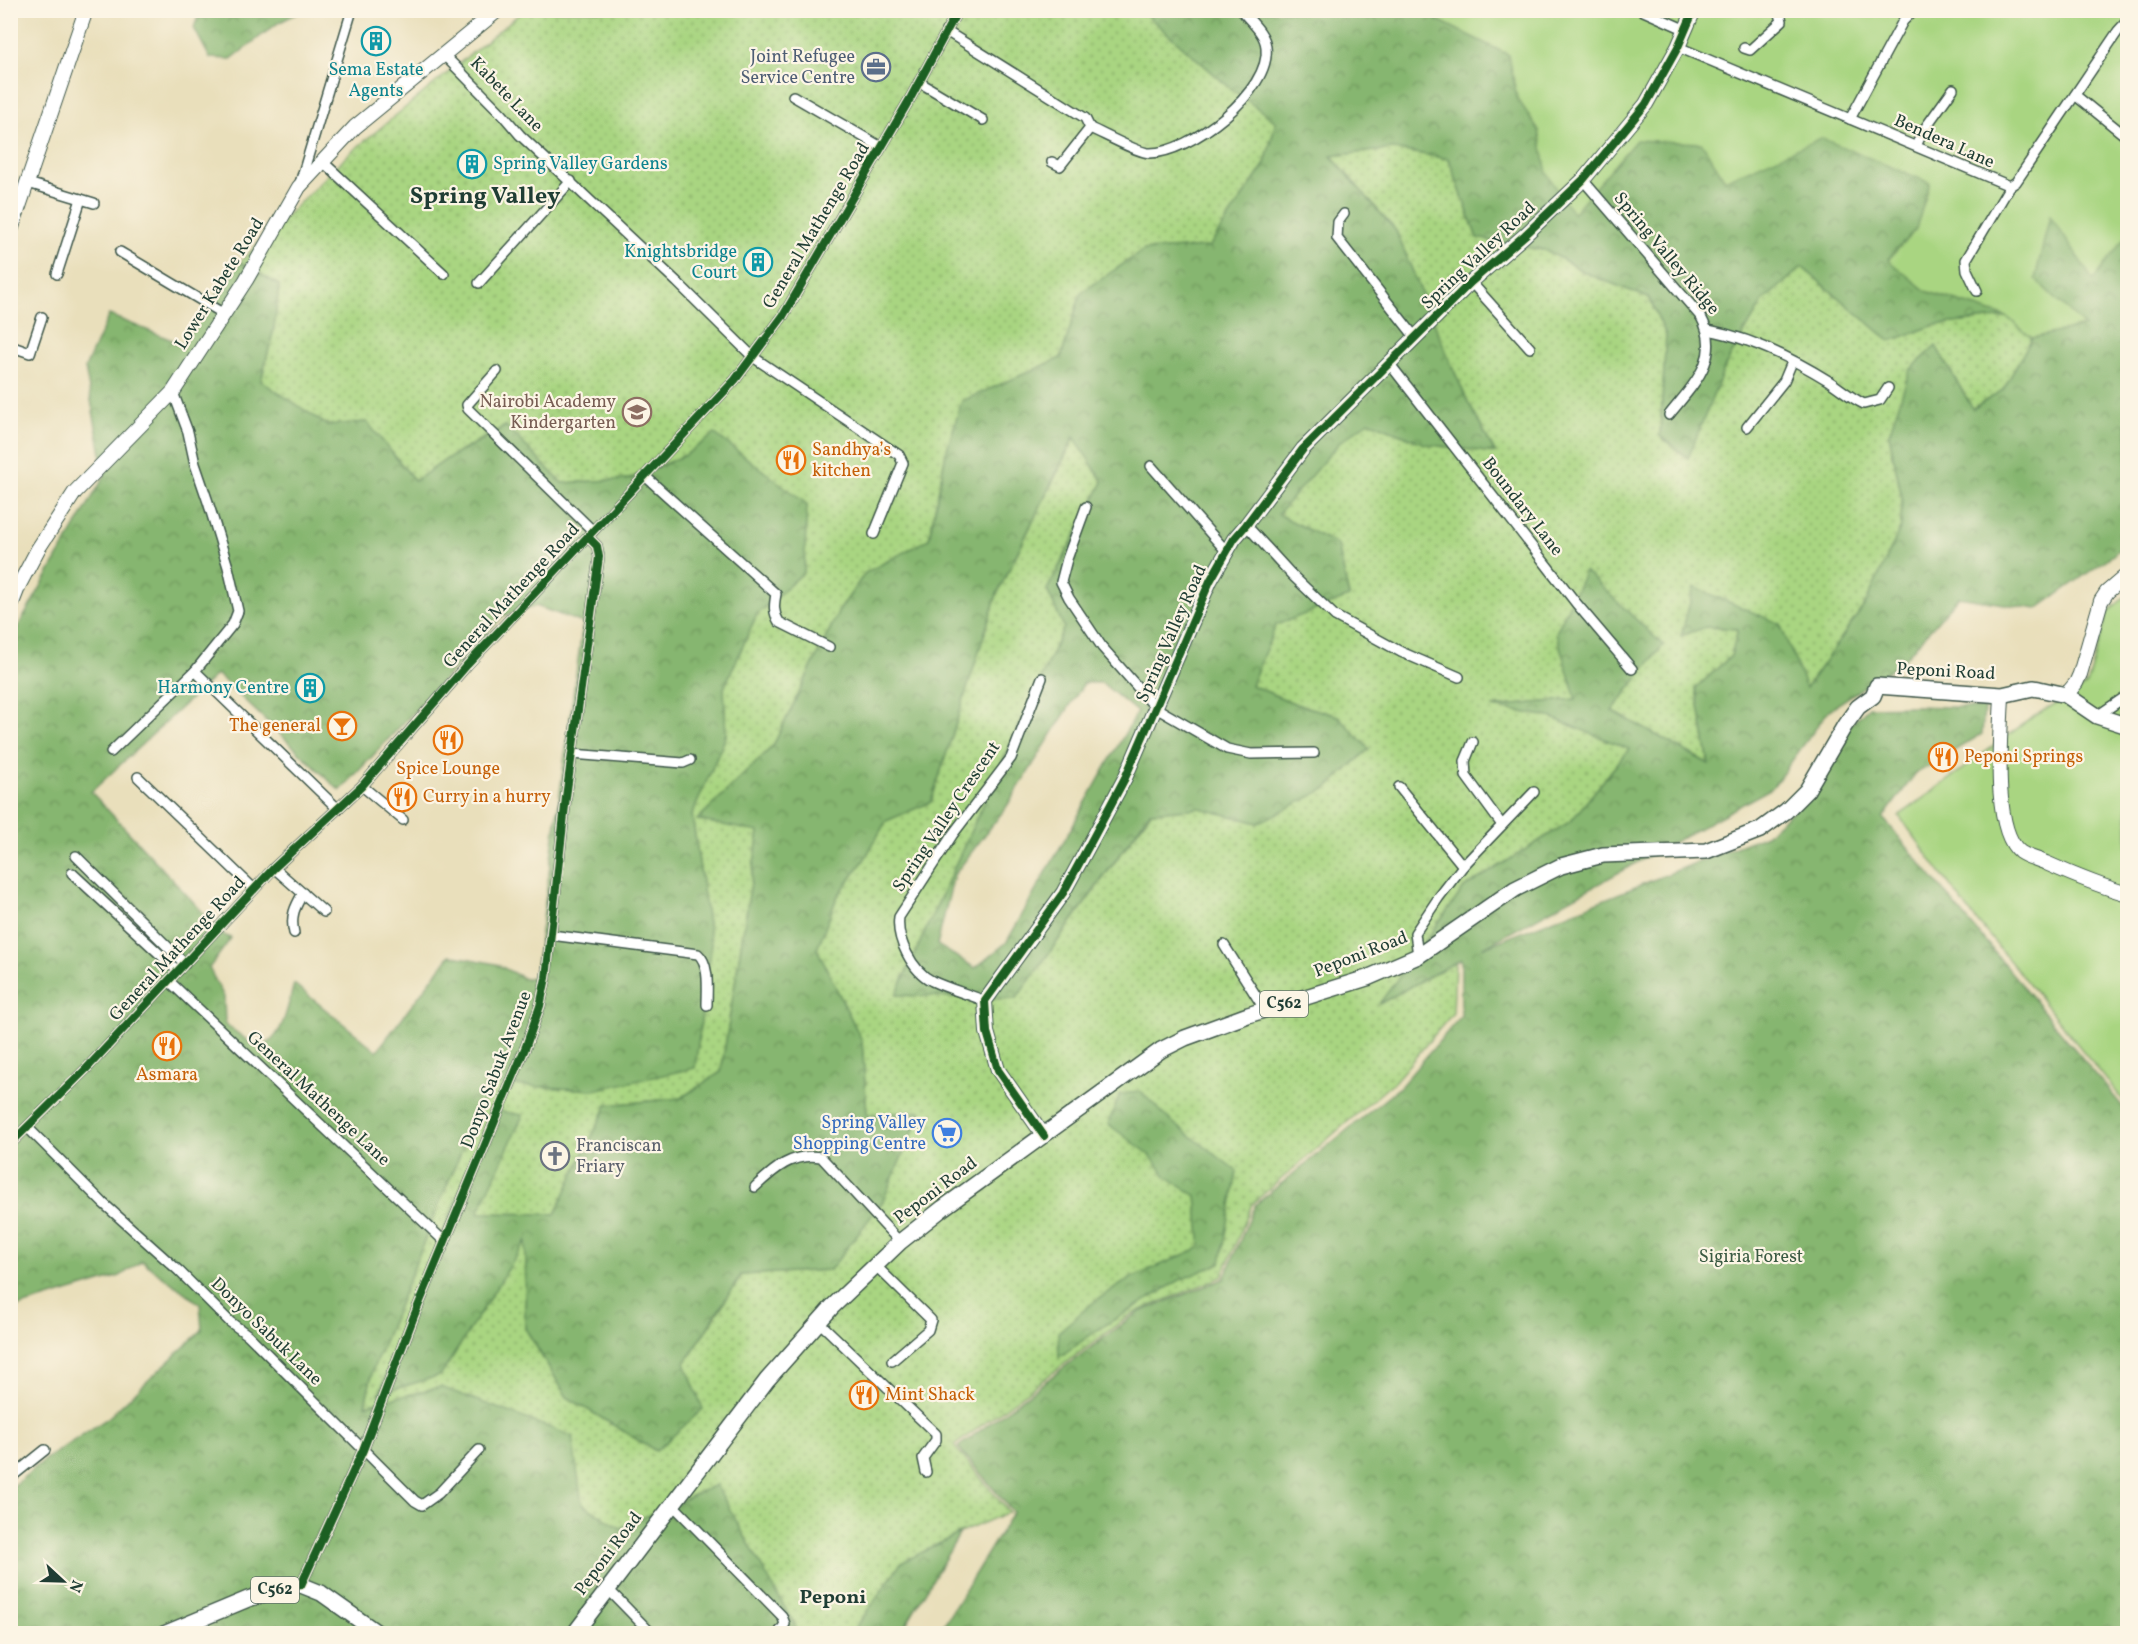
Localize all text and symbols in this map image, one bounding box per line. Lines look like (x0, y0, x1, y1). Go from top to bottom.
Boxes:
building icon: Sema Estate Agents (360, 25, 392, 57)
place label: Joint Refugee Service Centre (740, 45, 855, 91)
office icon: Joint Refugee Service Centre (860, 51, 892, 83)
street label: Kabete Lane (464, 52, 548, 138)
place label: Sema Estate Agents (328, 58, 424, 104)
street label: Bendera Lane (1890, 109, 1998, 175)
street label: General Mathenge Road (757, 138, 877, 314)
building icon: Spring Valley Gardens (456, 148, 488, 180)
place label: Spring Valley Gardens (493, 152, 668, 177)
district label: Spring Valley (410, 180, 561, 214)
street label: Spring Valley Ridge (1607, 187, 1725, 321)
street label: Spring Valley Road (1416, 196, 1542, 316)
street label: Lower Kabete Road (169, 213, 271, 355)
place label: Knightsbridge Court (624, 240, 737, 286)
building icon: Knightsbridge Court (742, 246, 774, 278)
place label: Nairobi Academy Kindergarten (480, 390, 616, 436)
school or university icon: Nairobi Academy Kindergarten (621, 396, 653, 428)
place label: Sandhya’s kitchen (812, 438, 891, 484)
restaurant icon: Sandhya’s kitchen (775, 444, 807, 476)
street label: Boundary Lane (1475, 452, 1569, 562)
street label: General Mathenge Road (438, 518, 586, 674)
street label: Spring Valley Road (1130, 561, 1214, 707)
street label: Peponi Road (1896, 657, 1996, 687)
building icon: Harmony Centre (294, 672, 326, 704)
place label: Harmony Centre (157, 676, 289, 701)
bar icon: The general (326, 710, 358, 742)
place label: The general (229, 714, 321, 739)
restaurant icon: Spice Lounge (432, 724, 464, 756)
street label: Spring Valley Crescent (887, 737, 1007, 897)
restaurant icon: Peponi Springs (1927, 741, 1959, 773)
place label: Peponi Springs (1964, 745, 2083, 770)
place label: Spice Lounge (396, 757, 500, 782)
restaurant icon: Curry in a hurry (386, 781, 418, 813)
place label: Curry in a hurry (423, 785, 551, 810)
street label: General Mathenge Road (104, 871, 252, 1027)
street label: Peponi Road (1310, 926, 1412, 984)
street label: Donyo Sabuk Avenue (455, 988, 539, 1152)
road number: C562 (1260, 991, 1308, 1017)
street label: General Mathenge Lane (241, 1026, 395, 1172)
restaurant icon: Asmara (151, 1030, 183, 1062)
place label: Asmara (136, 1063, 198, 1088)
place label: Spring Valley Shopping Centre (793, 1111, 926, 1157)
supermarket icon: Spring Valley Shopping Centre (931, 1117, 963, 1149)
place label: Franciscan Friary (576, 1134, 662, 1180)
church icon: Franciscan Friary (539, 1140, 571, 1172)
street label: Peponi Road (889, 1151, 983, 1231)
park label: Sigiria Forest (1699, 1245, 1803, 1270)
street label: Donyo Sabuk Lane (205, 1272, 327, 1392)
restaurant icon: Mint Shack (848, 1379, 880, 1411)
place label: Mint Shack (885, 1383, 975, 1408)
street label: Peponi Road (569, 1507, 649, 1601)
north arrow (33, 1551, 93, 1611)
text: N (63, 1576, 87, 1596)
road number: C562 (251, 1577, 299, 1603)
district label: Peponi (800, 1584, 866, 1612)

